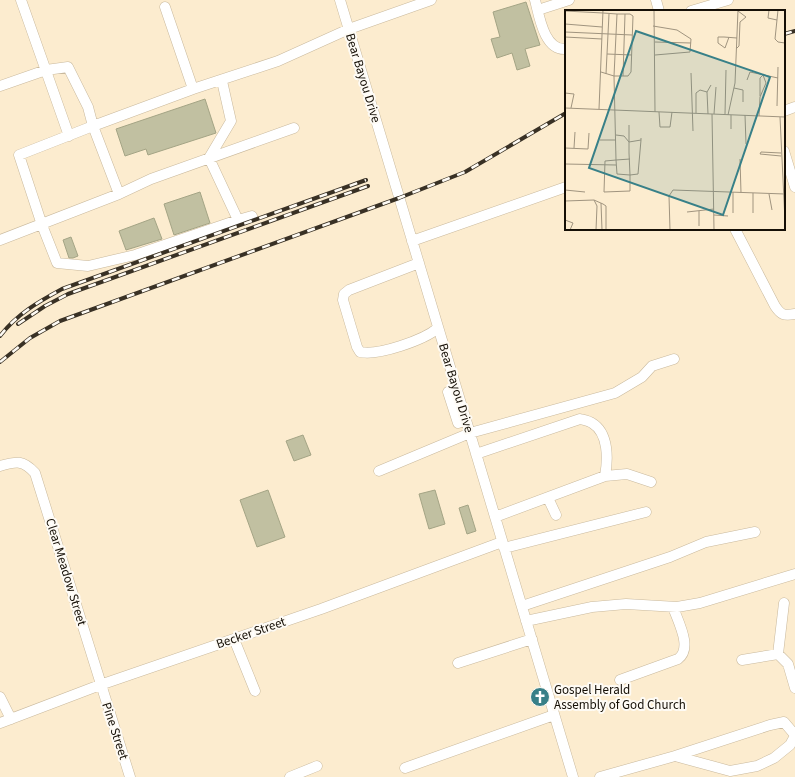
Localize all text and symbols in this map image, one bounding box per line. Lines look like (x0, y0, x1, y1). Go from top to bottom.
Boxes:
inset map (565, 10, 785, 230)
street label: Bear Bayou Drive (341, 31, 385, 125)
street label: Bear Bayou Drive (434, 341, 478, 435)
street label: Clear Meadow Street (41, 516, 91, 629)
street label: Becker Street (214, 613, 289, 653)
place label: Gospel Herald Assembly of God Church (554, 681, 686, 714)
church icon: Gospel Herald Assembly of God Church (529, 686, 551, 708)
street label: Pine Street (97, 700, 133, 763)

